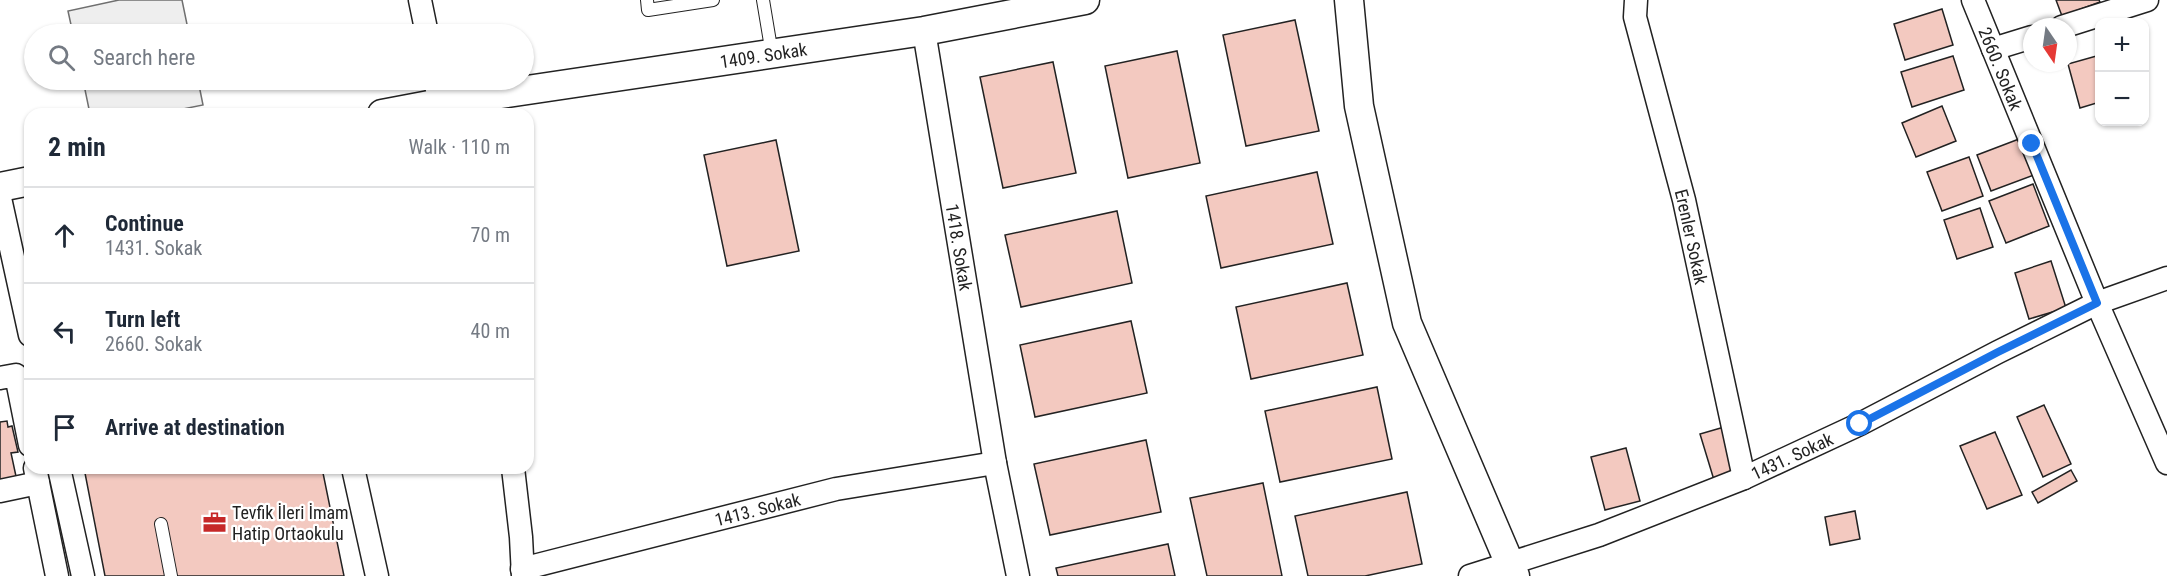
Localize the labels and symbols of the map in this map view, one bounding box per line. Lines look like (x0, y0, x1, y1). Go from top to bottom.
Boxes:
north arrow (2023, 18, 2077, 72)
street label: 2660. Sokak (1975, 24, 2027, 113)
street label: 1409. Sokak (718, 38, 808, 72)
route end (2018, 130, 2044, 156)
street label: Erenler Sokak (1671, 187, 1712, 286)
street label: 1418. Sokak (942, 202, 977, 292)
route start (1846, 410, 1872, 436)
street label: 1431. Sokak (1748, 428, 1836, 484)
street label: 1413. Sokak (712, 488, 803, 530)
place label: Tevfik İleri İmam Hatip Ortaokulu (232, 502, 349, 544)
office icon: Tevfik İleri İmam Hatip Ortaokulu (201, 509, 227, 535)

